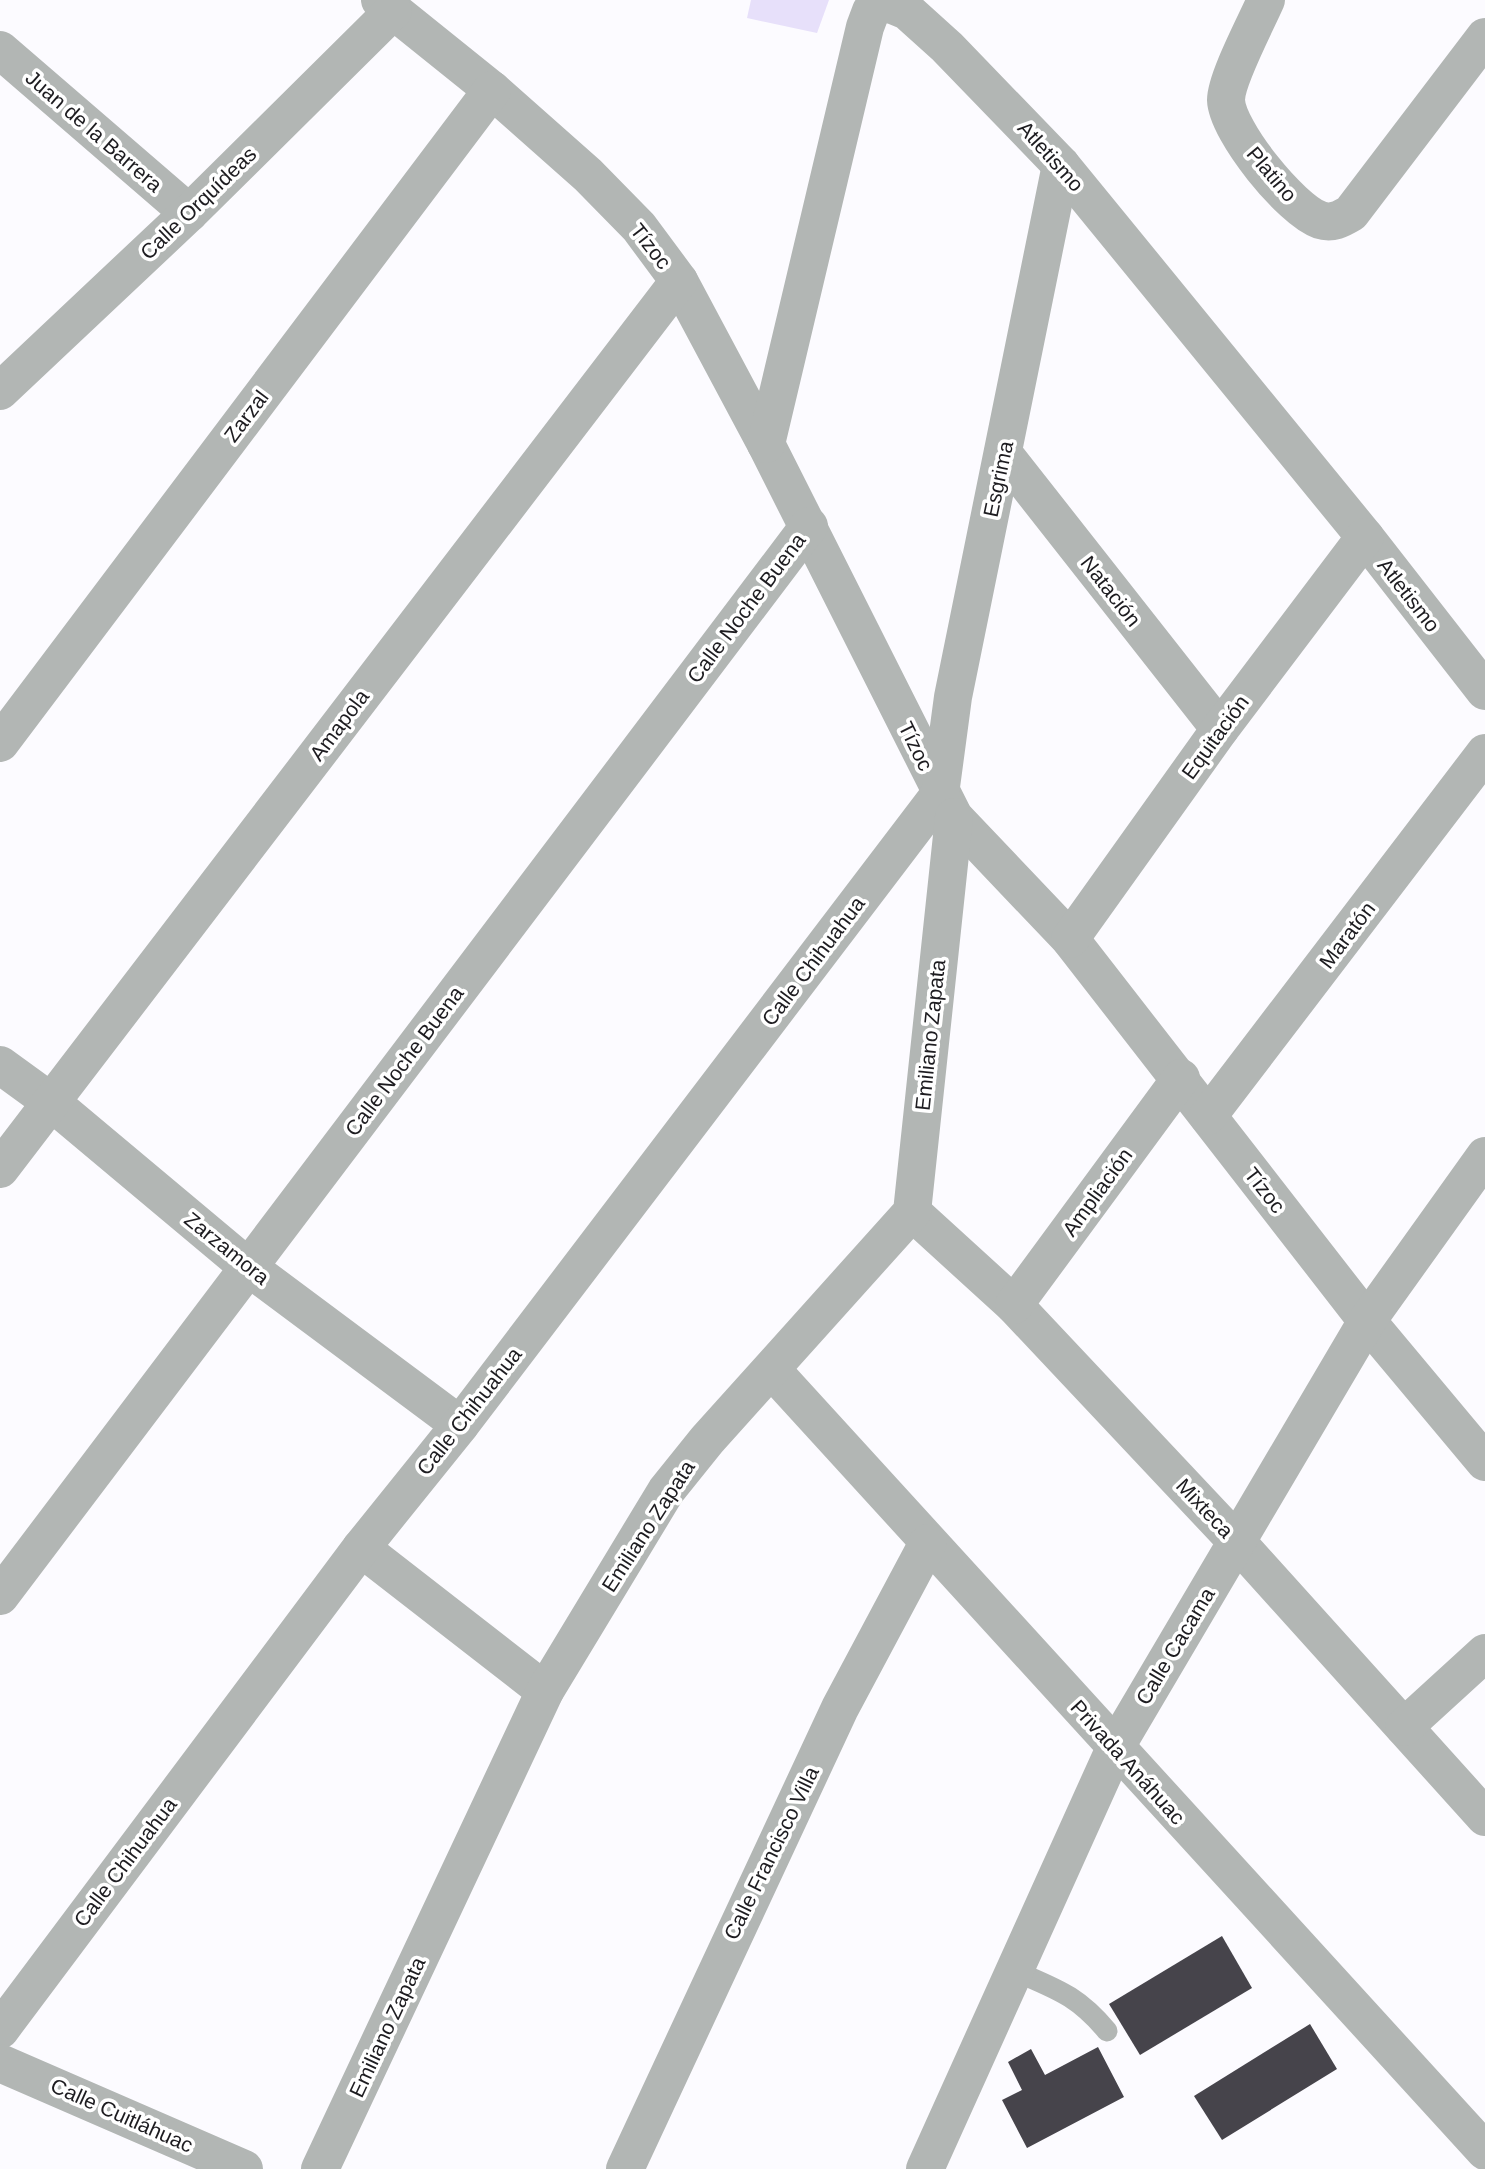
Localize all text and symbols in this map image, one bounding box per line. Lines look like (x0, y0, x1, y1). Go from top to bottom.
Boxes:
street label: Juan de la Barrera (21, 66, 167, 197)
street label: Atletismo (1014, 116, 1088, 196)
street label: Calle Orquídeas (135, 142, 261, 264)
street label: Platino (1243, 142, 1301, 206)
street label: Tízoc (626, 219, 676, 273)
street label: Zarzal (219, 386, 273, 446)
street label: Esgrima (979, 439, 1017, 519)
street label: Calle Noche Buena (682, 529, 810, 687)
street label: Natación (1076, 551, 1146, 631)
street label: Atletismo (1373, 554, 1445, 636)
street label: Amapola (305, 685, 373, 765)
street label: Equitación (1177, 691, 1253, 783)
street label: Tízoc (894, 718, 938, 774)
street label: Calle Chihuahua (757, 892, 869, 1030)
street label: Maratón (1315, 897, 1379, 973)
street label: Emiliano Zapata (911, 958, 949, 1112)
street label: Calle Noche Buena (340, 982, 468, 1140)
street label: Ampliación (1058, 1144, 1136, 1240)
street label: Tízoc (1240, 1163, 1290, 1217)
street label: Zarzamora (180, 1207, 274, 1289)
street label: Calle Chihuahua (412, 1342, 526, 1479)
street label: Emiliano Zapata (597, 1456, 699, 1596)
street label: Mixteca (1172, 1474, 1238, 1543)
street label: Calle Cacama (1131, 1583, 1219, 1708)
street label: Privada Anáhuac (1066, 1695, 1190, 1829)
street label: Calle Francisco Villa (719, 1762, 823, 1943)
street label: Calle Chihuahua (69, 1793, 181, 1931)
street label: Emiliano Zapata (345, 1953, 430, 2101)
street label: Calle Cuitláhuac (47, 2073, 197, 2157)

